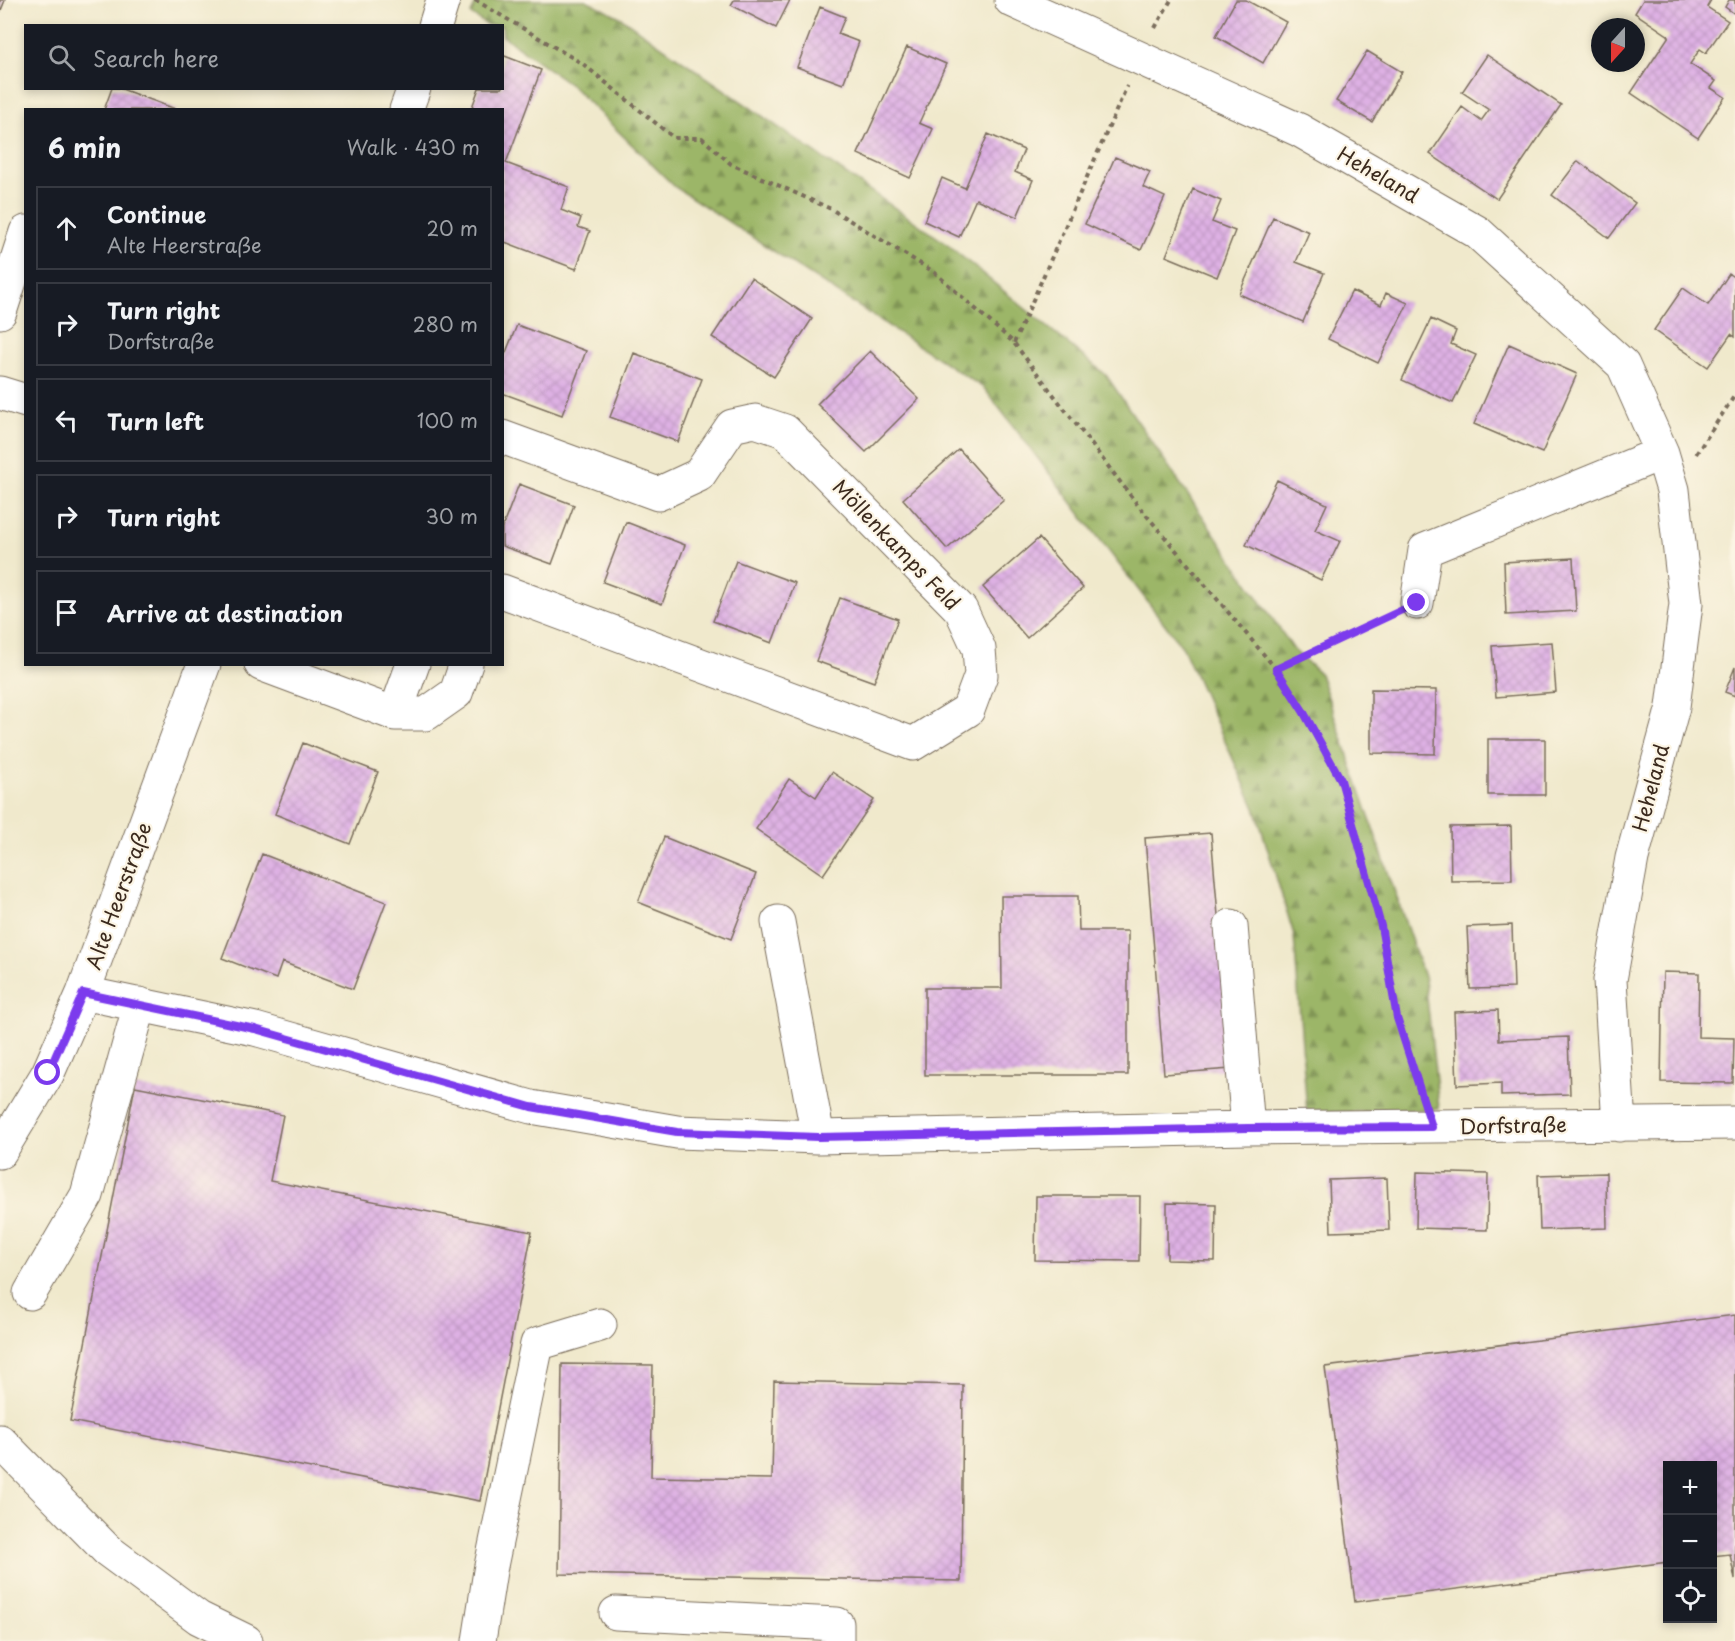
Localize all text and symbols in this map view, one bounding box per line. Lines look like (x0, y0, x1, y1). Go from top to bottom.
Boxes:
north arrow (1591, 18, 1645, 72)
search box (24, 24, 504, 90)
icon: search (45, 41, 78, 74)
text: Search here (93, 41, 219, 74)
text: 6 min (48, 128, 121, 167)
text: Walk · 430 m (347, 132, 480, 162)
street label: Heheland (1332, 139, 1425, 210)
text: Continue (107, 197, 206, 230)
icon: ahead (50, 212, 83, 245)
text: 20 m (426, 213, 478, 243)
text: Alte Heerstraße (107, 230, 262, 260)
text: Turn right (107, 293, 220, 326)
icon: right (50, 308, 83, 341)
text: 280 m (413, 309, 478, 339)
text: Dorfstraße (107, 326, 214, 356)
icon: left (50, 404, 83, 437)
text: Turn left (107, 404, 204, 437)
text: 100 m (417, 405, 478, 435)
street label: Möllenkamps Feld (826, 472, 967, 617)
icon: right (50, 500, 83, 533)
text: Turn right (107, 500, 220, 533)
text: 30 m (425, 501, 478, 531)
route end (1403, 589, 1429, 615)
icon: arrive (50, 596, 83, 629)
text: Arrive at destination (107, 596, 343, 629)
street label: Heheland (1624, 740, 1676, 835)
street label: Alte Heerstraße (78, 818, 159, 973)
route start (34, 1059, 60, 1085)
street label: Dorfstraße (1459, 1109, 1567, 1141)
map controls (1663, 1461, 1717, 1623)
button: + (1663, 1461, 1717, 1515)
button: − (1663, 1515, 1717, 1569)
button: locate (1663, 1569, 1717, 1623)

